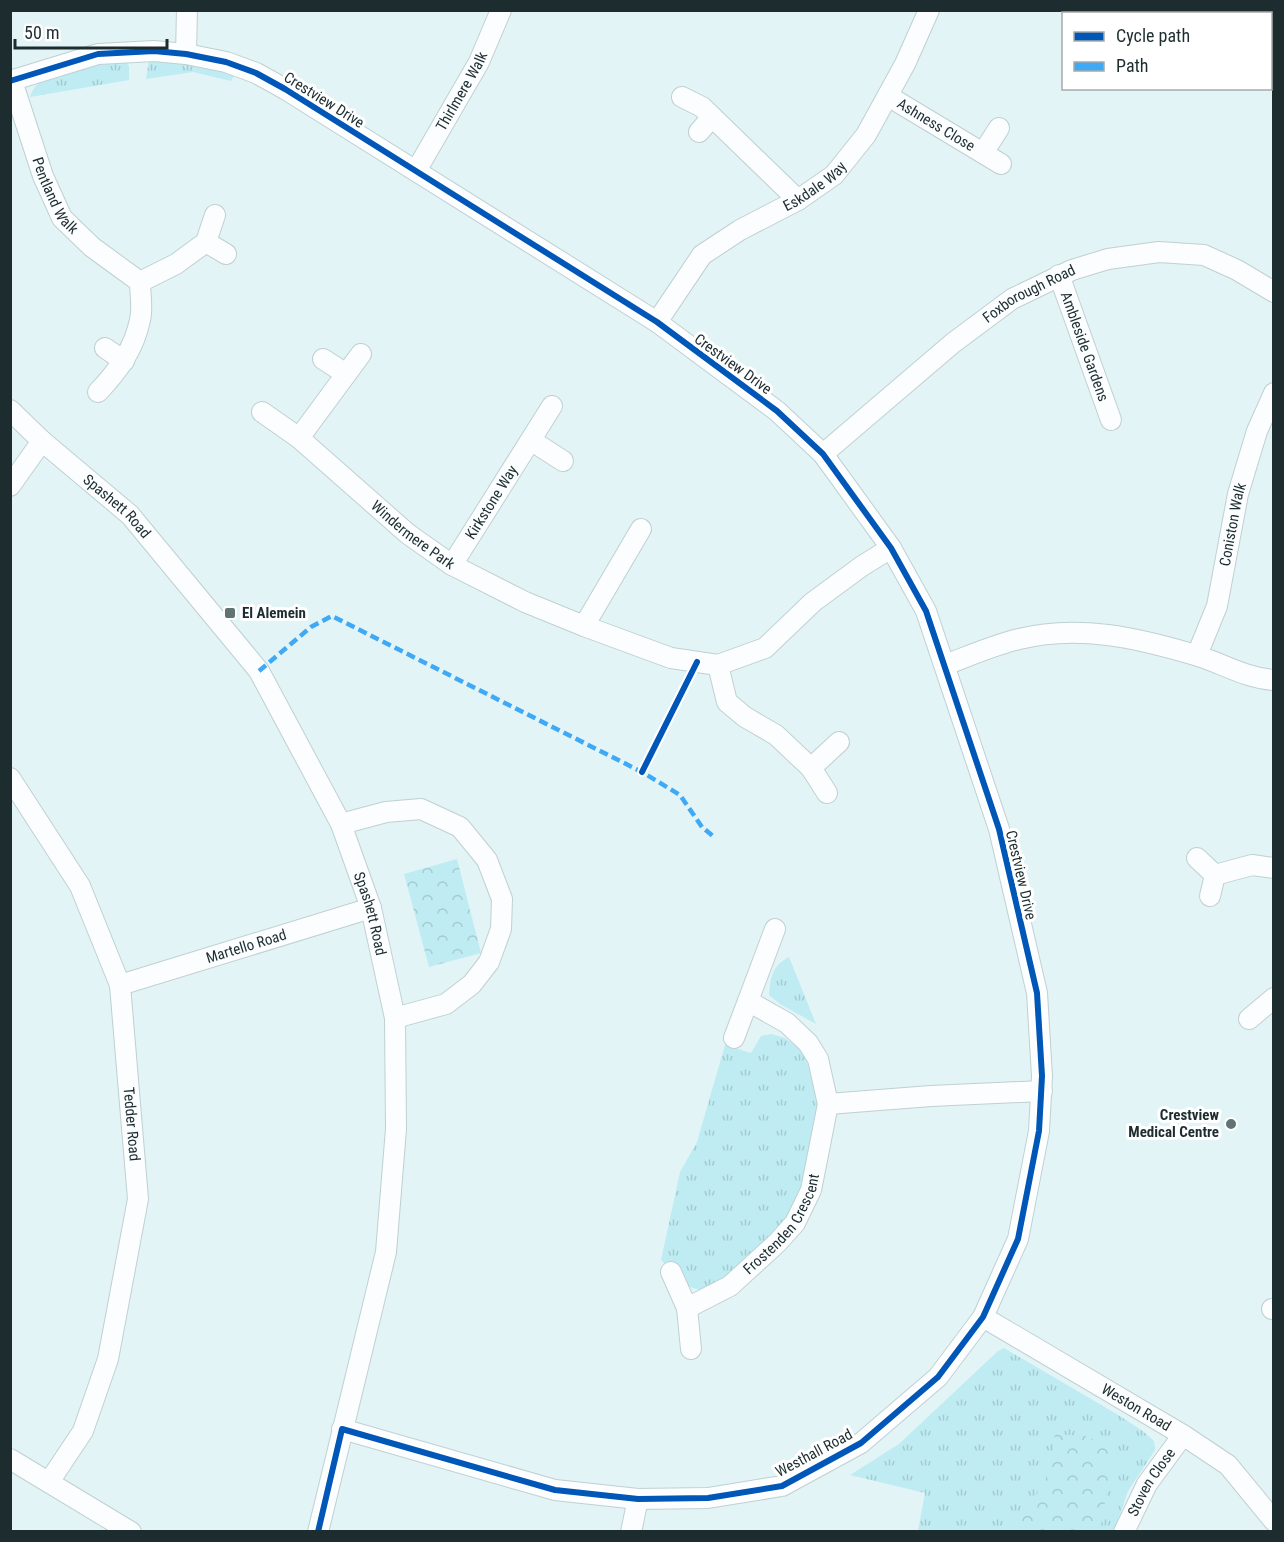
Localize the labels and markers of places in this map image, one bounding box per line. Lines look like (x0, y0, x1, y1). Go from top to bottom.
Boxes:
place label: El Alemein (242, 604, 306, 622)
marker: El Alemein (223, 606, 237, 620)
place label: Crestview Medical Centre (1128, 1106, 1219, 1141)
marker: Crestview Medical Centre (1224, 1117, 1238, 1131)

